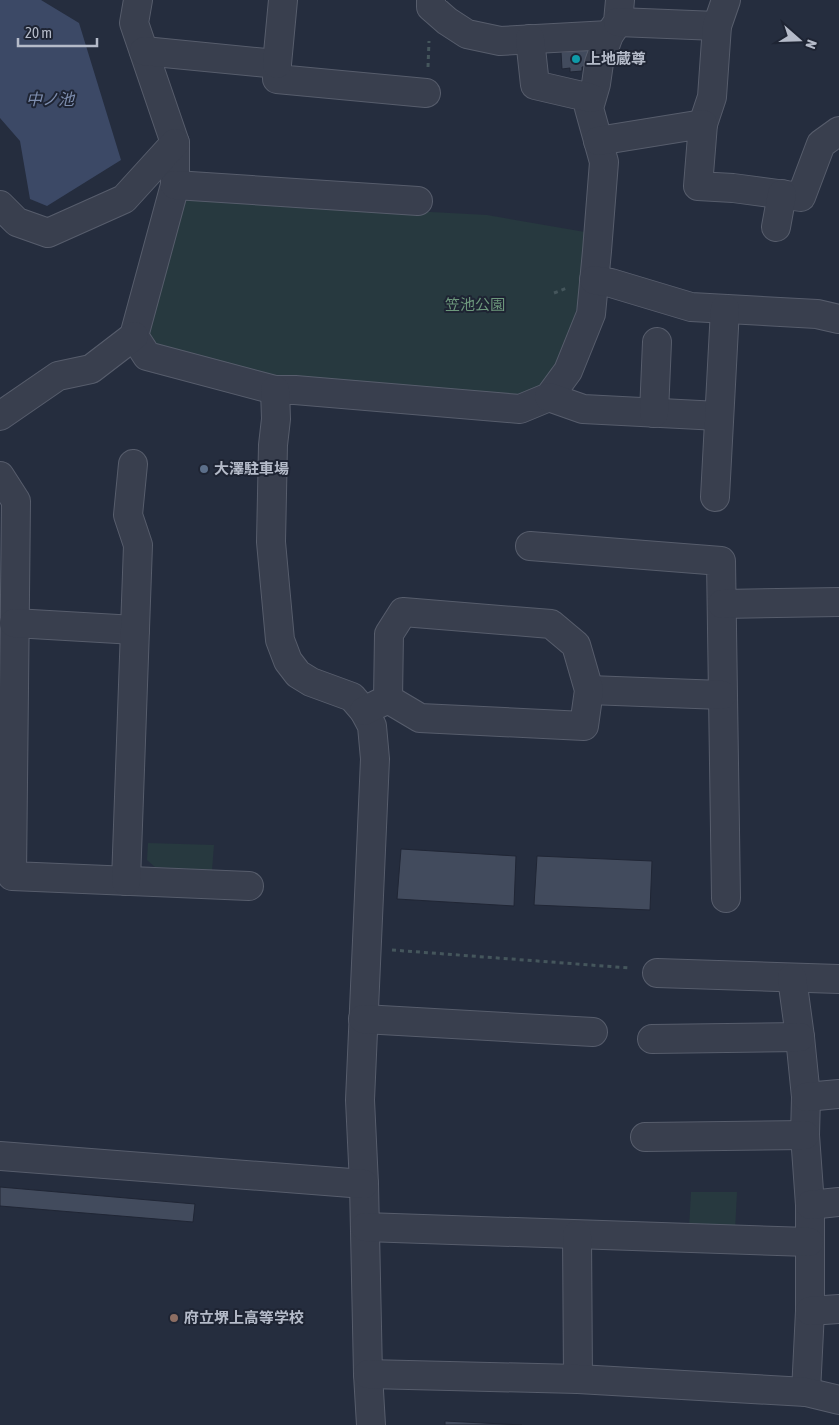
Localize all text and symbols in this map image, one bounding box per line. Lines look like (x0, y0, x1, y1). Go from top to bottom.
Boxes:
scale bar (18, 15, 96, 47)
north arrow (774, 15, 824, 65)
text: 20 m (25, 24, 52, 41)
text: N (802, 38, 820, 51)
place label: 上地蔵尊 (586, 50, 646, 67)
marker: 上地蔵尊 (570, 53, 582, 65)
water label: 中ノ池 (26, 90, 76, 108)
park label: 笠池公園 (445, 296, 505, 313)
place label: 大澤駐車場 (214, 460, 289, 477)
marker: 大澤駐車場 (198, 463, 210, 475)
place label: 府立堺上高等学校 (184, 1309, 304, 1326)
marker: 府立堺上高等学校 (168, 1312, 180, 1324)

